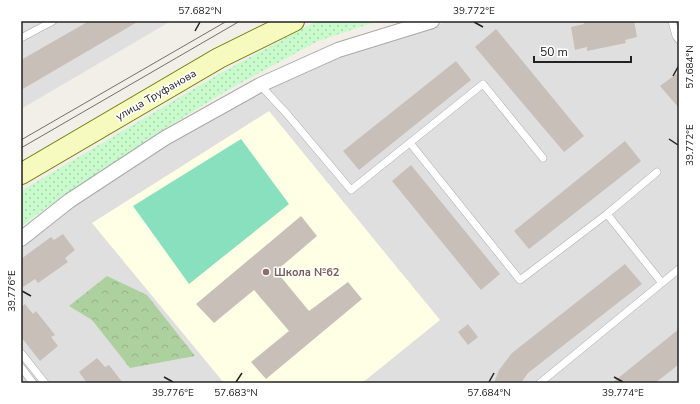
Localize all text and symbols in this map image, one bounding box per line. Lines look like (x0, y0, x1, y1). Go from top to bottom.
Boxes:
text: 57.682°N (178, 4, 222, 18)
text: 39.772°E (453, 4, 495, 18)
scale bar (534, 38, 631, 64)
text: 50 m (540, 44, 568, 60)
text: 57.684°N (683, 45, 697, 89)
street label: улица Труфанова (113, 66, 199, 124)
text: 39.772°E (683, 124, 697, 166)
place label: Школа №62 (274, 265, 340, 280)
marker: Школа №62 (261, 267, 271, 277)
text: 39.776°E (5, 270, 19, 312)
text: 39.776°E (152, 386, 194, 400)
text: 57.683°N (214, 386, 258, 400)
text: 57.684°N (467, 386, 511, 400)
text: 39.774°E (602, 386, 644, 400)

